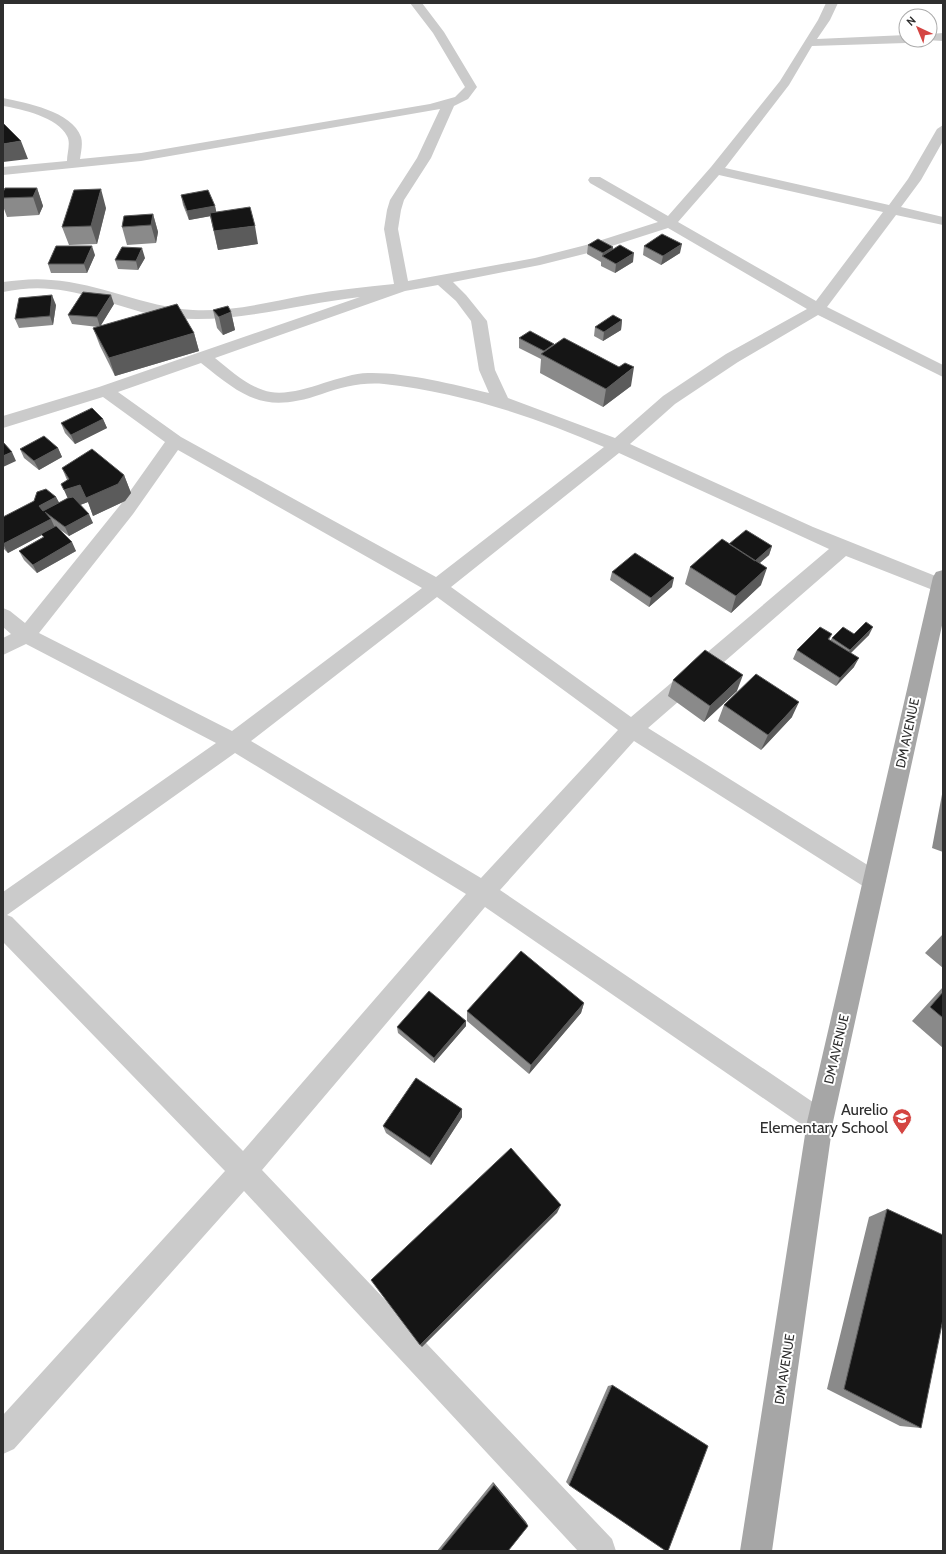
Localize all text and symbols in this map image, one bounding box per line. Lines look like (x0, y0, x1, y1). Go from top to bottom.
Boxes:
north arrow (898, 8, 938, 48)
text: N (903, 13, 919, 29)
street label: DM AVENUE (892, 697, 922, 769)
street label: DM AVENUE (820, 1013, 852, 1085)
place label: Aurelio Elementary School (760, 1100, 888, 1137)
school or university icon: Aurelio Elementary School (891, 1107, 913, 1135)
street label: DM AVENUE (771, 1333, 797, 1405)

